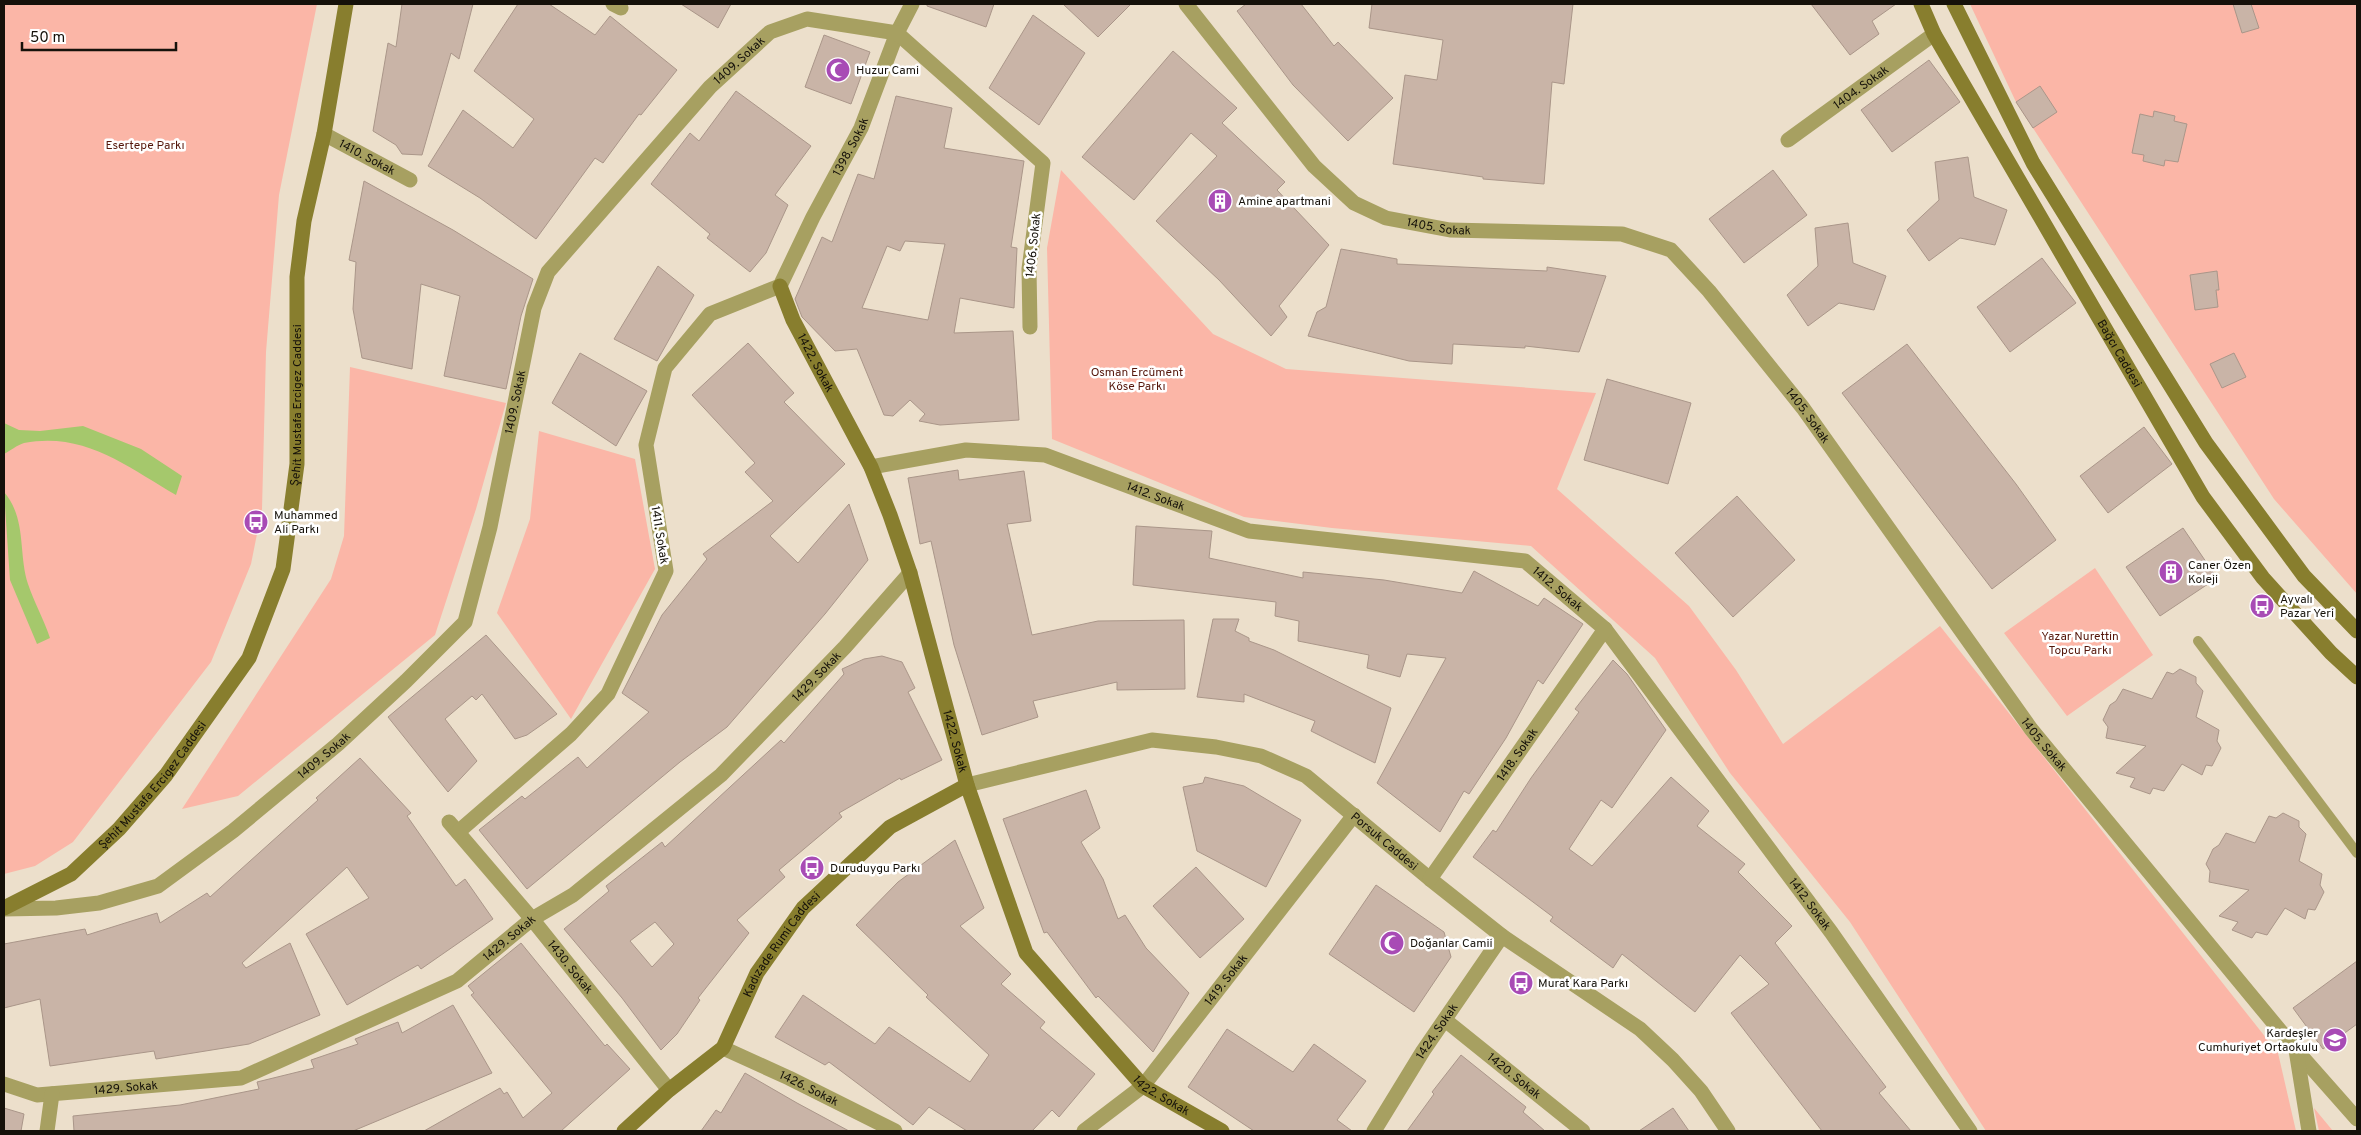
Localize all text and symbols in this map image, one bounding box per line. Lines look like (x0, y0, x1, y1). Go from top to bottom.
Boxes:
scale bar (22, 20, 176, 52)
text: 50 m (30, 29, 65, 48)
street label: 1409. Sokak (711, 33, 769, 89)
mosque icon: Huzur Cami (825, 57, 851, 83)
street label: 1404. Sokak (1830, 62, 1892, 113)
place label: Huzur Cami (856, 63, 919, 79)
street label: 1398. Sokak (830, 115, 873, 179)
street label: 1410. Sokak (336, 136, 398, 180)
park label: Esertepe Parkı (105, 138, 185, 154)
building icon: Amine apartmani (1207, 188, 1233, 214)
place label: Amine apartmani (1238, 194, 1331, 210)
street label: 1406. Sokak (1023, 212, 1045, 278)
street label: 1405. Sokak (1405, 215, 1471, 239)
street label: Bağcı Caddesi (2093, 317, 2145, 391)
street label: Şehit Mustafa Ercigez Caddesi (287, 324, 306, 487)
street label: 1422. Sokak (793, 331, 837, 396)
park label: Osman Ercüment Köse Parkı (1091, 365, 1183, 395)
street label: 1409. Sokak (502, 369, 530, 435)
street label: 1405. Sokak (1781, 385, 1833, 447)
street label: 1412. Sokak (1124, 479, 1187, 515)
street label: 1411. Sokak (647, 505, 671, 565)
place label: Muhammed Ali Parkı (274, 508, 338, 538)
bus stop icon: Muhammed Ali Parkı (243, 509, 269, 535)
place label: Caner Özen Koleji (2188, 558, 2251, 588)
building icon: Caner Özen Koleji (2158, 559, 2184, 585)
street label: 1412. Sokak (1529, 564, 1586, 616)
place label: Ayvalı Pazar Yeri (2280, 592, 2334, 622)
bus stop icon: Ayvalı Pazar Yeri (2249, 593, 2275, 619)
park label: Yazar Nurettin Topcu Parkı (2041, 629, 2119, 659)
street label: 1429. Sokak (789, 648, 845, 706)
street label: 1422. Sokak (938, 708, 970, 775)
street label: 1405. Sokak (2017, 715, 2070, 775)
street label: Şehit Mustafa Ercigez Caddesi (95, 718, 211, 853)
street label: 1418. Sokak (1494, 725, 1542, 785)
street label: 1409. Sokak (295, 729, 355, 783)
street label: Porsuk Caddesi (1347, 809, 1421, 875)
bus stop icon: Duruduygu Parkı (799, 855, 825, 881)
place label: Duruduygu Parkı (830, 861, 920, 877)
street label: 1412. Sokak (1784, 875, 1834, 934)
street label: Kadızade Rumi Caddesi (740, 889, 824, 1000)
street label: 1429. Sokak (480, 912, 540, 965)
mosque icon: Doğanlar Camii (1379, 930, 1405, 956)
place label: Doğanlar Camii (1410, 936, 1493, 952)
street label: 1430. Sokak (543, 937, 596, 998)
street label: 1419. Sokak (1201, 951, 1252, 1009)
bus stop icon: Murat Kara Parkı (1508, 970, 1534, 996)
place label: Murat Kara Parkı (1538, 976, 1628, 992)
street label: 1424. Sokak (1413, 1001, 1462, 1063)
place label: Kardeşler Cumhuriyet Ortaokulu (2198, 1026, 2318, 1056)
school or university icon: Kardeşler Cumhuriyet Ortaokulu (2322, 1027, 2348, 1053)
street label: 1420. Sokak (1483, 1050, 1544, 1103)
street label: 1426. Sokak (777, 1068, 841, 1110)
street label: 1422. Sokak (1129, 1073, 1192, 1120)
street label: 1429. Sokak (93, 1078, 159, 1099)

